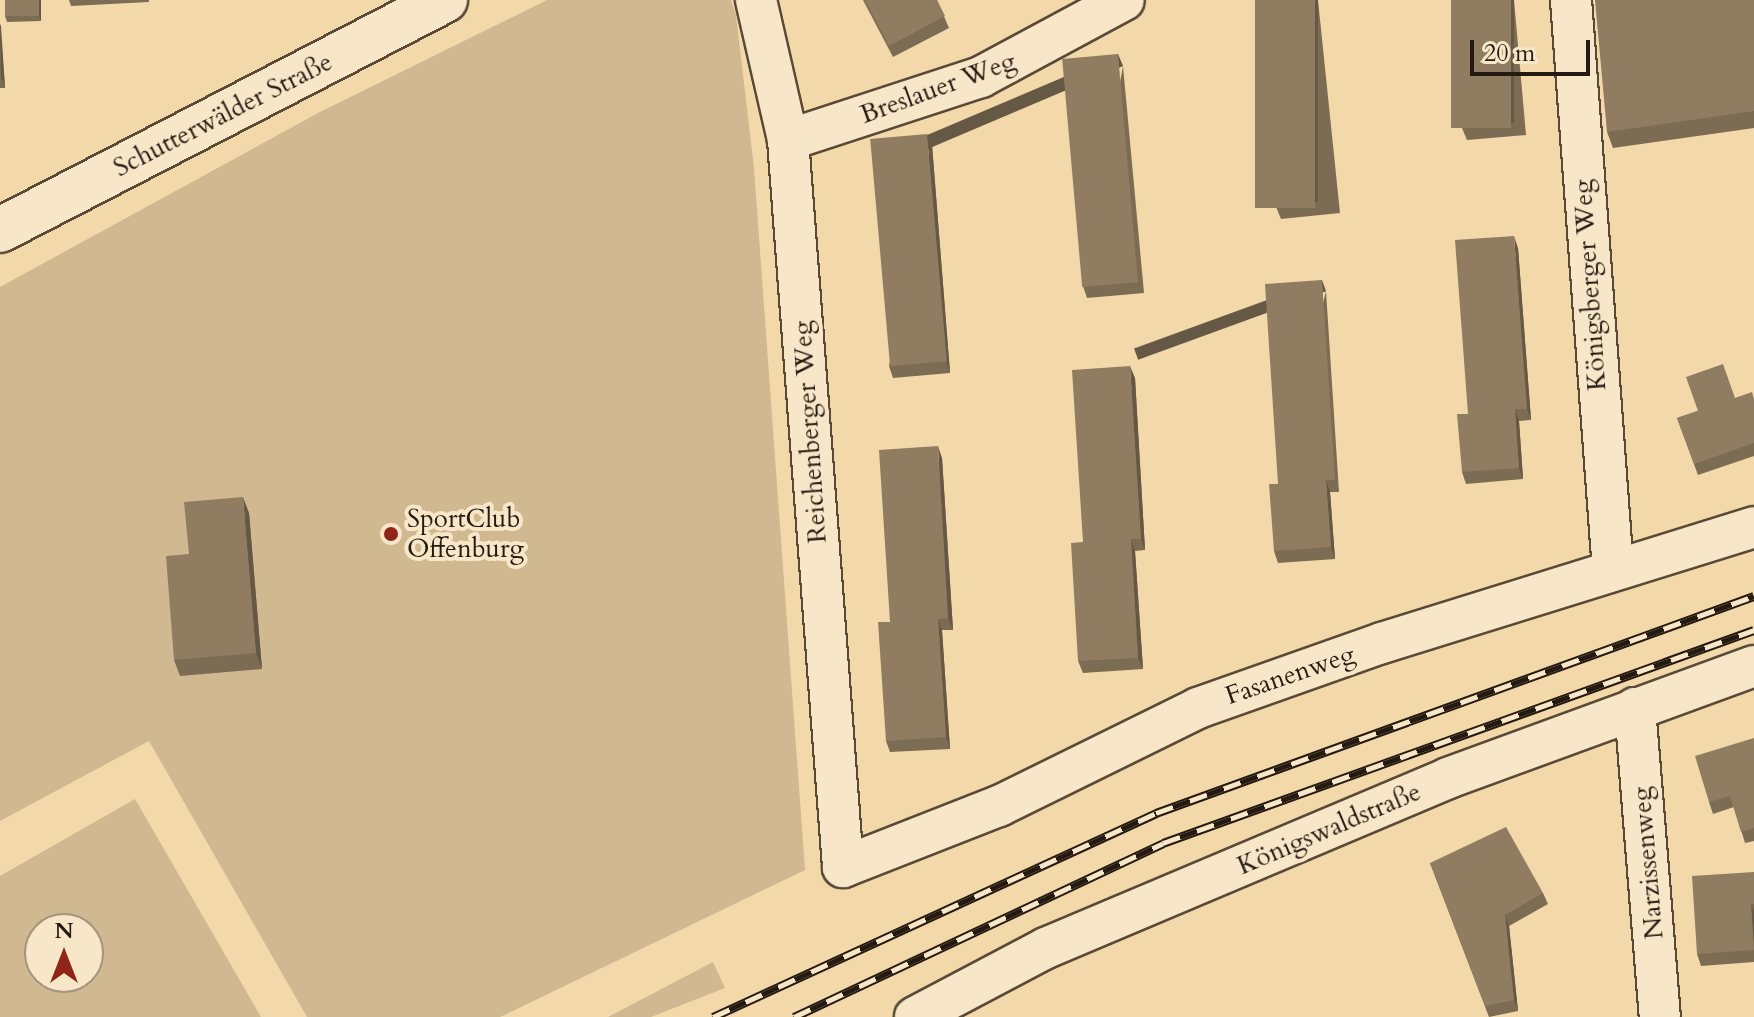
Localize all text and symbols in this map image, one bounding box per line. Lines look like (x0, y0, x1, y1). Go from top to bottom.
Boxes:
scale bar (1474, 24, 1594, 74)
text: 20 m (1484, 37, 1535, 70)
street label: Breslauer Weg (856, 45, 1020, 131)
street label: Schutterwälder Straße (108, 46, 338, 184)
street label: Königsberger Weg (1567, 178, 1613, 392)
street label: Reichenberger Weg (787, 320, 833, 544)
place label: SportClub Offenburg (407, 503, 524, 564)
marker: SportClub Offenburg (382, 525, 400, 543)
street label: Fasanenweg (1221, 638, 1359, 712)
street label: Königswaldstraße (1233, 776, 1425, 882)
street label: Narzissenweg (1626, 785, 1670, 941)
north arrow (24, 913, 104, 993)
text: N (54, 916, 74, 946)

